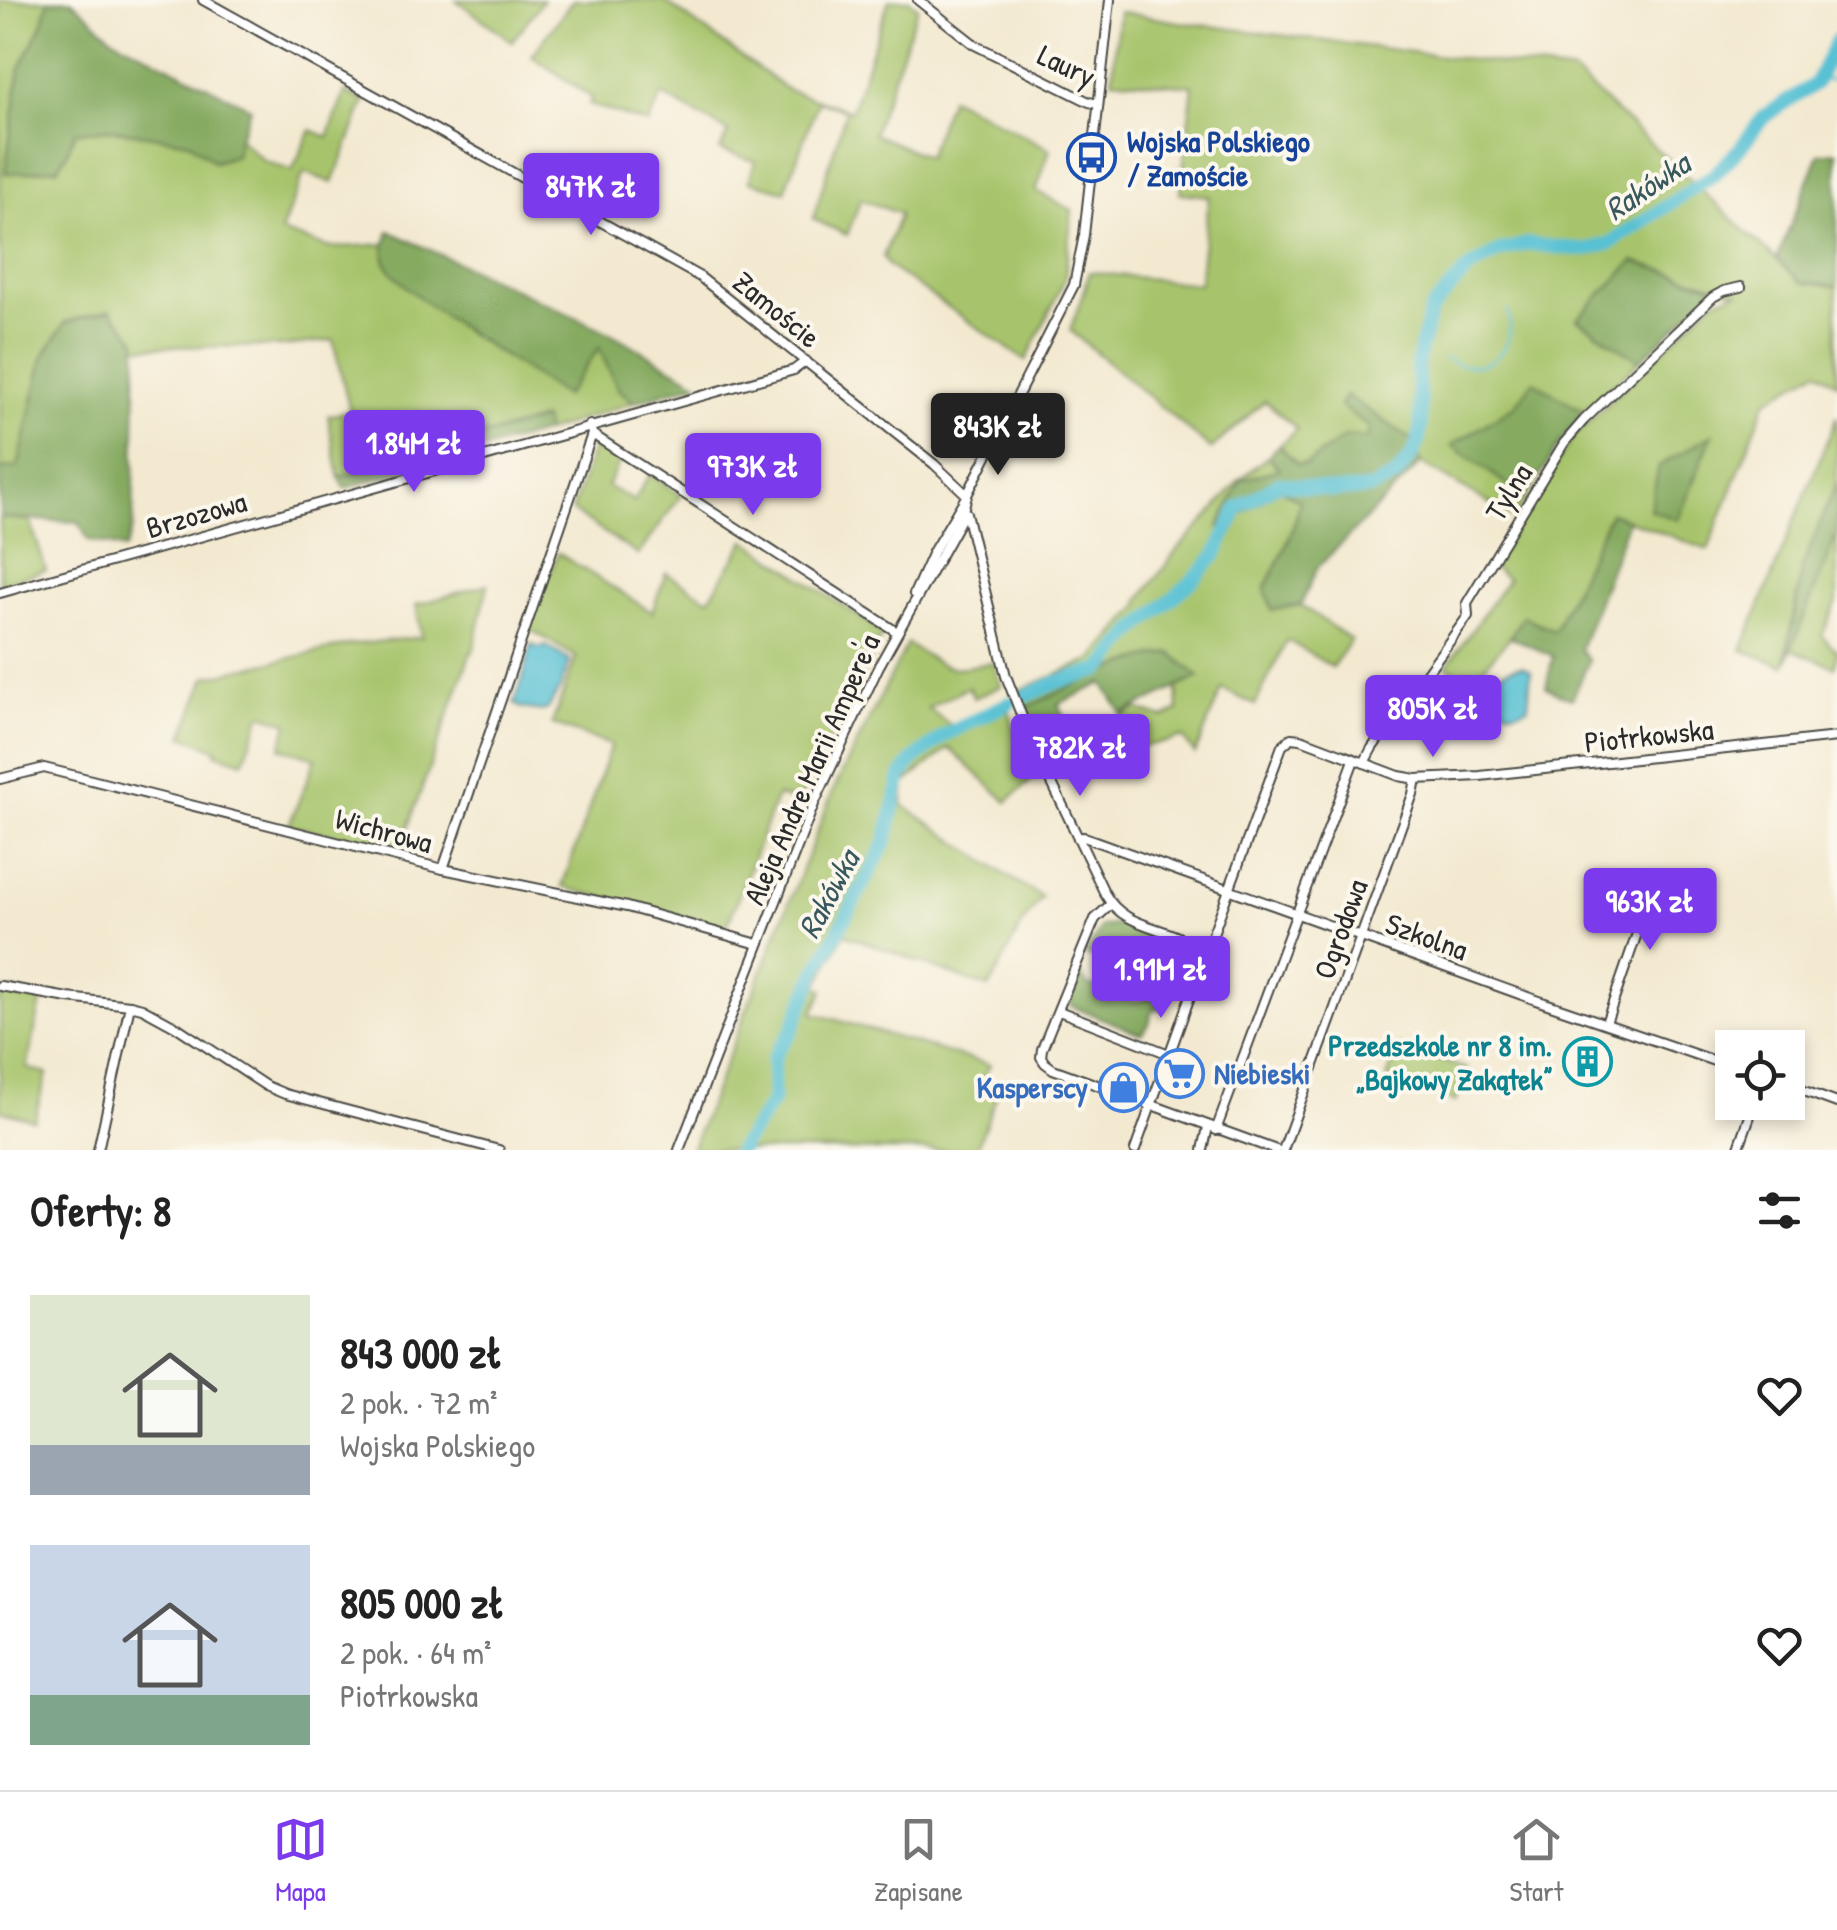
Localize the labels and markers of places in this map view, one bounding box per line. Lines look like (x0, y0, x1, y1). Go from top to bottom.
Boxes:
place label: Wojska Polskiego / Zamoście (1127, 121, 1310, 195)
bus stop icon: Wojska Polskiego / Zamoście (1066, 132, 1118, 184)
pin: 847K zł (499, 153, 683, 238)
pin: 843K zł (906, 393, 1090, 478)
pin: 1.84M zł (311, 410, 517, 495)
pin: 973K zł (661, 433, 845, 518)
pin: 805K zł (1341, 675, 1525, 760)
pin: 782K zł (988, 714, 1172, 799)
pin: 963K zł (1558, 868, 1742, 953)
pin: 1.91M zł (1058, 936, 1264, 1021)
place label: Przedszkole nr 8 im. „Bajkowy Zakątek” (1328, 1025, 1552, 1100)
building icon: Przedszkole nr 8 im. „Bajkowy Zakątek” (1561, 1036, 1613, 1088)
supermarket icon: Niebieski (1153, 1047, 1205, 1099)
place label: Niebieski (1214, 1053, 1310, 1093)
shop icon: Kasperscy (1097, 1061, 1149, 1113)
place label: Kasperscy (977, 1067, 1088, 1108)

